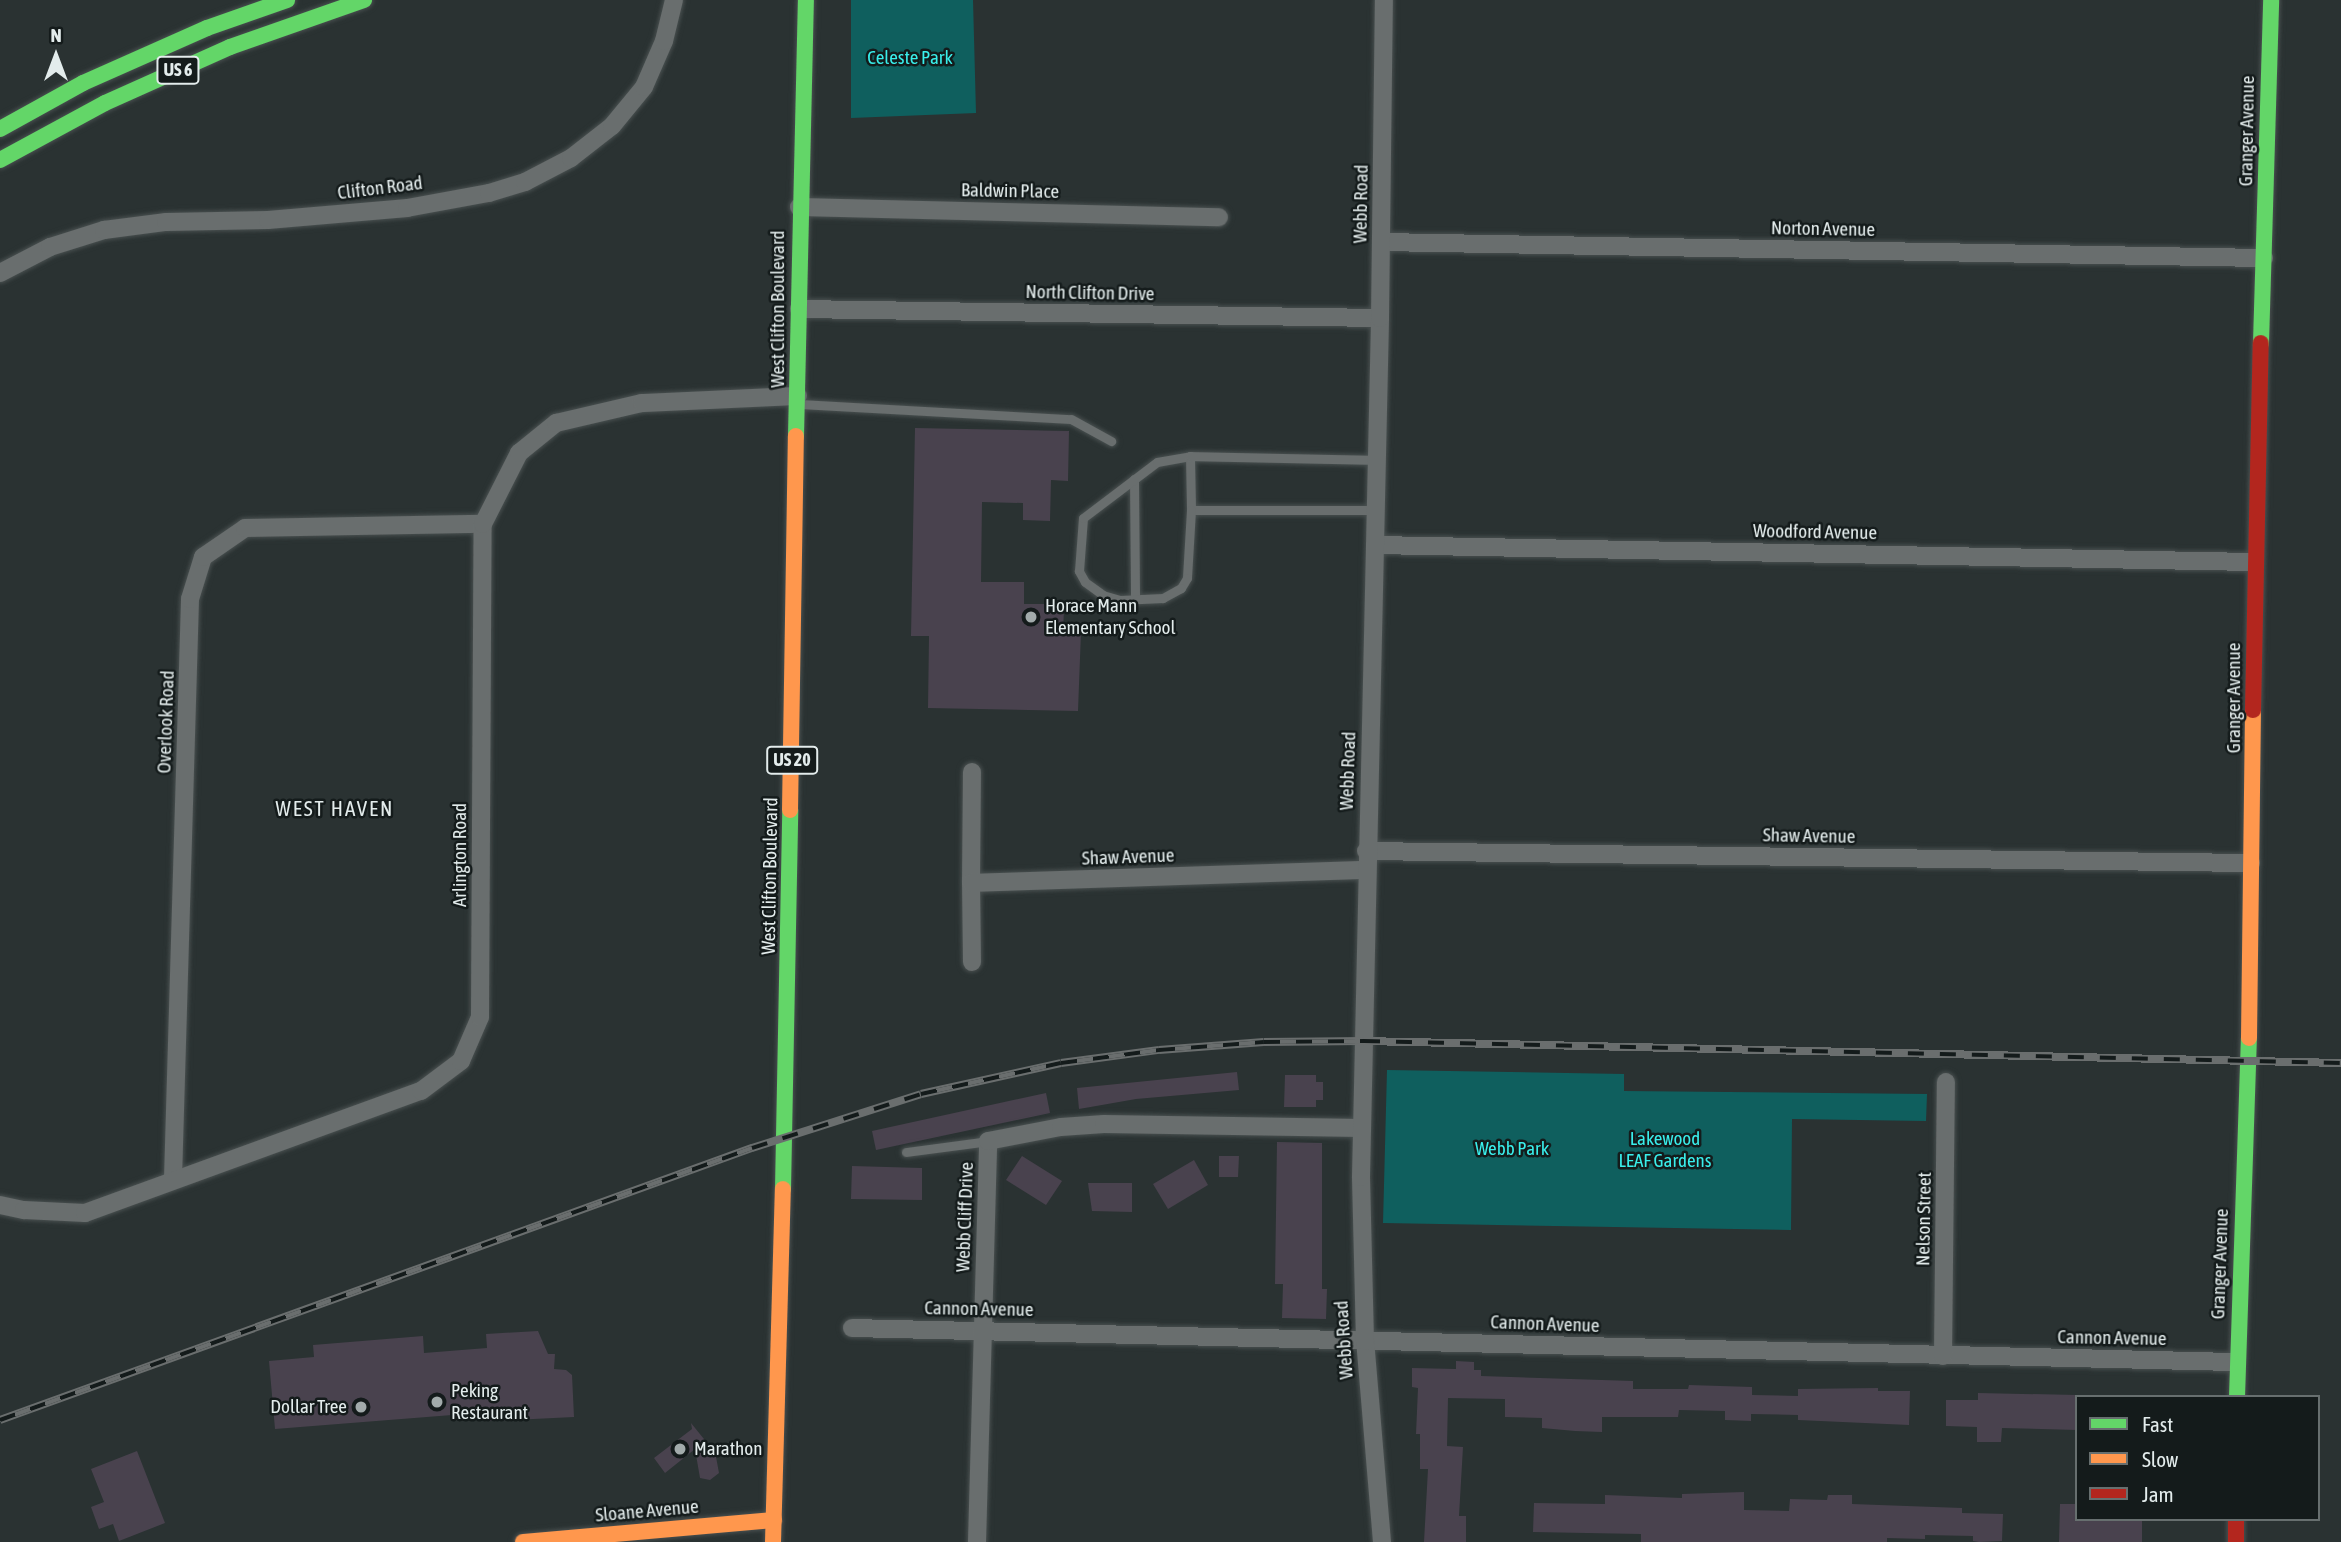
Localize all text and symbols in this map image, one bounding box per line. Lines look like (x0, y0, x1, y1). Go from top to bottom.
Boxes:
north arrow (21, 21, 91, 91)
text: N (50, 24, 62, 46)
park label: Celeste Park (867, 47, 953, 69)
road number: US 6 (155, 56, 201, 84)
street label: Granger Avenue (2235, 76, 2259, 186)
street label: Webb Road (1349, 164, 1373, 244)
street label: Clifton Road (336, 171, 424, 205)
street label: Baldwin Place (961, 179, 1059, 203)
street label: Norton Avenue (1771, 217, 1875, 241)
street label: West Clifton Boulevard (767, 230, 789, 388)
street label: North Clifton Drive (1025, 280, 1155, 306)
street label: Woodford Avenue (1753, 520, 1877, 544)
place label: Horace Mann Elementary School (1045, 595, 1176, 639)
marker: Horace Mann Elementary School (1023, 609, 1039, 625)
street label: Granger Avenue (2223, 643, 2245, 753)
street label: Overlook Road (153, 670, 179, 774)
street label: Webb Road (1335, 731, 1361, 811)
road number: US 20 (766, 746, 818, 774)
district label: WEST HAVEN (277, 795, 393, 821)
street label: West Clifton Boulevard (757, 797, 783, 955)
street label: Arlington Road (449, 803, 471, 907)
street label: Shaw Avenue (1763, 824, 1855, 848)
street label: Shaw Avenue (1081, 844, 1175, 870)
park label: Lakewood LEAF Gardens (1618, 1128, 1712, 1172)
park label: Webb Park (1475, 1138, 1549, 1160)
street label: Webb Cliff Drive (952, 1162, 978, 1272)
street label: Nelson Street (1912, 1172, 1936, 1266)
street label: Granger Avenue (2207, 1208, 2233, 1320)
street label: Cannon Avenue (924, 1297, 1034, 1321)
street label: Webb Road (1330, 1300, 1358, 1380)
street label: Cannon Avenue (1490, 1311, 1600, 1337)
street label: Cannon Avenue (2057, 1326, 2167, 1350)
place label: Peking Restaurant (451, 1380, 528, 1424)
marker: Peking Restaurant (429, 1394, 445, 1410)
legend (2075, 1395, 2320, 1521)
place label: Dollar Tree (270, 1396, 347, 1418)
marker: Dollar Tree (353, 1399, 369, 1415)
text: Fast (2142, 1412, 2173, 1436)
place label: Marathon (694, 1438, 762, 1460)
marker: Marathon (672, 1441, 688, 1457)
text: Slow (2142, 1447, 2178, 1471)
text: Jam (2142, 1482, 2174, 1506)
street label: Sloane Avenue (594, 1495, 700, 1527)

